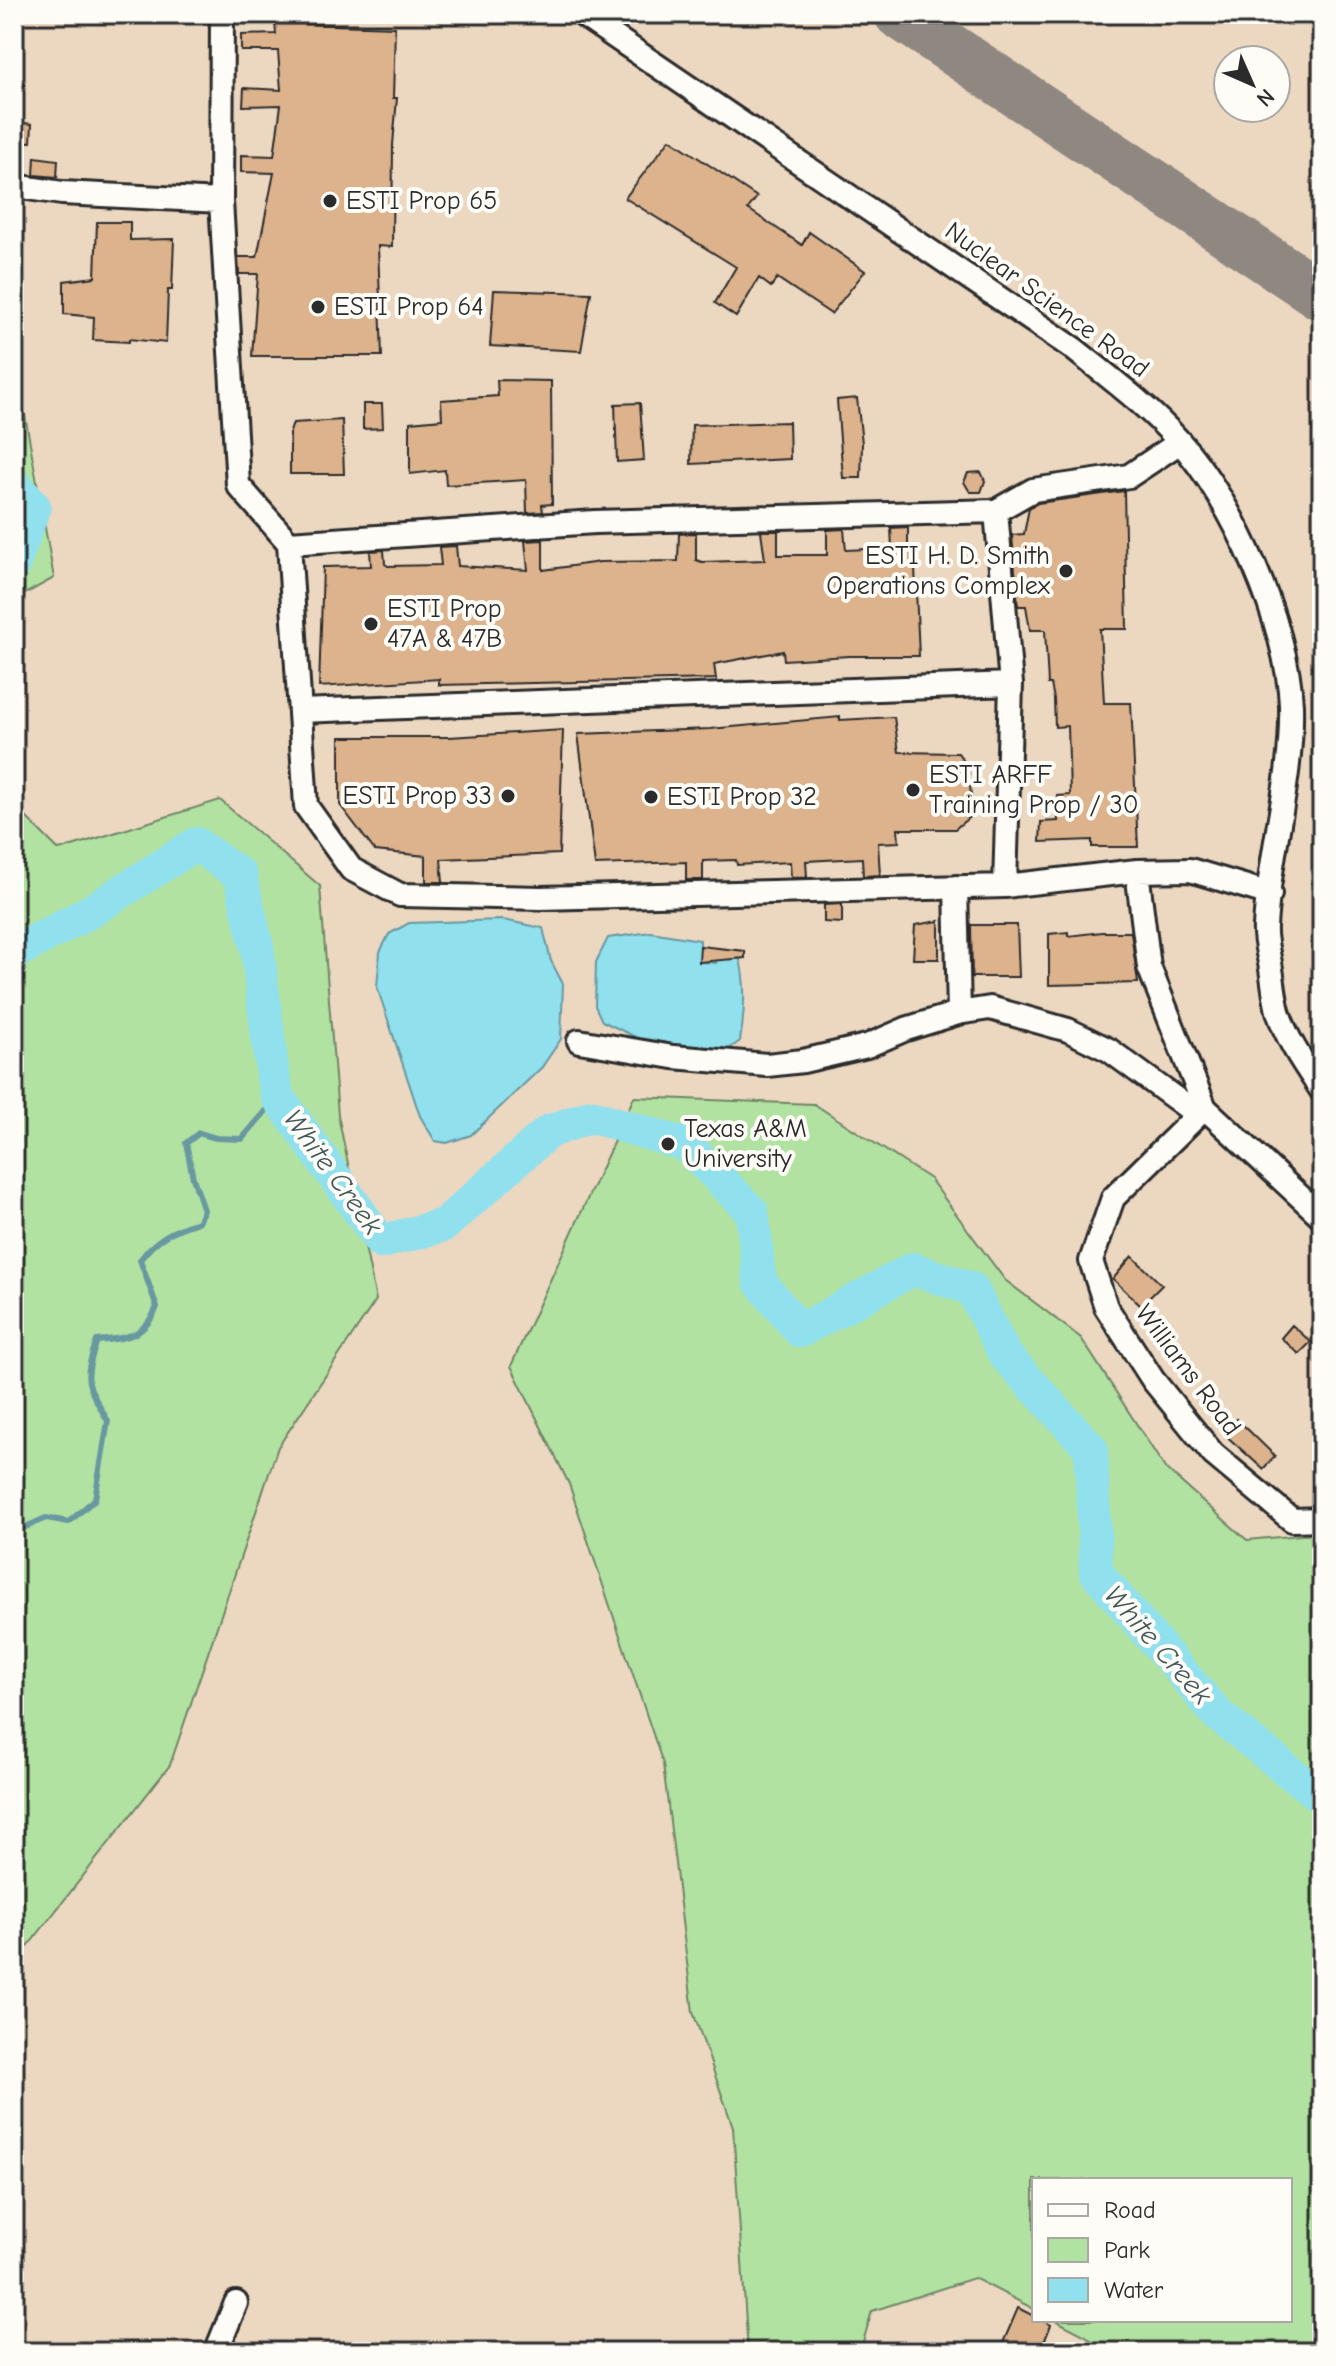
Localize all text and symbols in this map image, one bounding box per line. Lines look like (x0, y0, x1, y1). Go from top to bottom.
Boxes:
north arrow (1212, 44, 1292, 124)
text: N (1251, 83, 1280, 112)
place label: ESTI Prop 65 (346, 186, 497, 216)
marker: ESTI Prop 65 (321, 192, 339, 210)
street label: Nuclear Science Road (939, 216, 1155, 384)
place label: ESTI Prop 64 (334, 292, 484, 322)
marker: ESTI Prop 64 (309, 298, 327, 316)
place label: ESTI H. D. Smith Operations Complex (826, 541, 1051, 601)
marker: ESTI H. D. Smith Operations Complex (1057, 562, 1075, 580)
place label: ESTI Prop 47A & 47B (387, 594, 502, 654)
marker: ESTI Prop 47A & 47B (362, 615, 380, 633)
place label: ESTI ARFF Training Prop / 30 (929, 760, 1139, 820)
place label: ESTI Prop 33 (343, 781, 492, 811)
marker: ESTI ARFF Training Prop / 30 (904, 781, 922, 799)
place label: ESTI Prop 32 (667, 782, 817, 812)
marker: ESTI Prop 33 (499, 787, 517, 805)
marker: ESTI Prop 32 (642, 788, 660, 806)
water label: White Creek (277, 1103, 389, 1241)
place label: Texas A&M University (684, 1114, 807, 1174)
marker: Texas A&M University (659, 1135, 677, 1153)
street label: Williams Road (1129, 1299, 1247, 1441)
water label: White Creek (1098, 1579, 1218, 1711)
legend (1032, 2178, 1292, 2322)
text: Road (1104, 2196, 1156, 2224)
text: Park (1104, 2236, 1150, 2264)
text: Water (1104, 2276, 1164, 2304)

